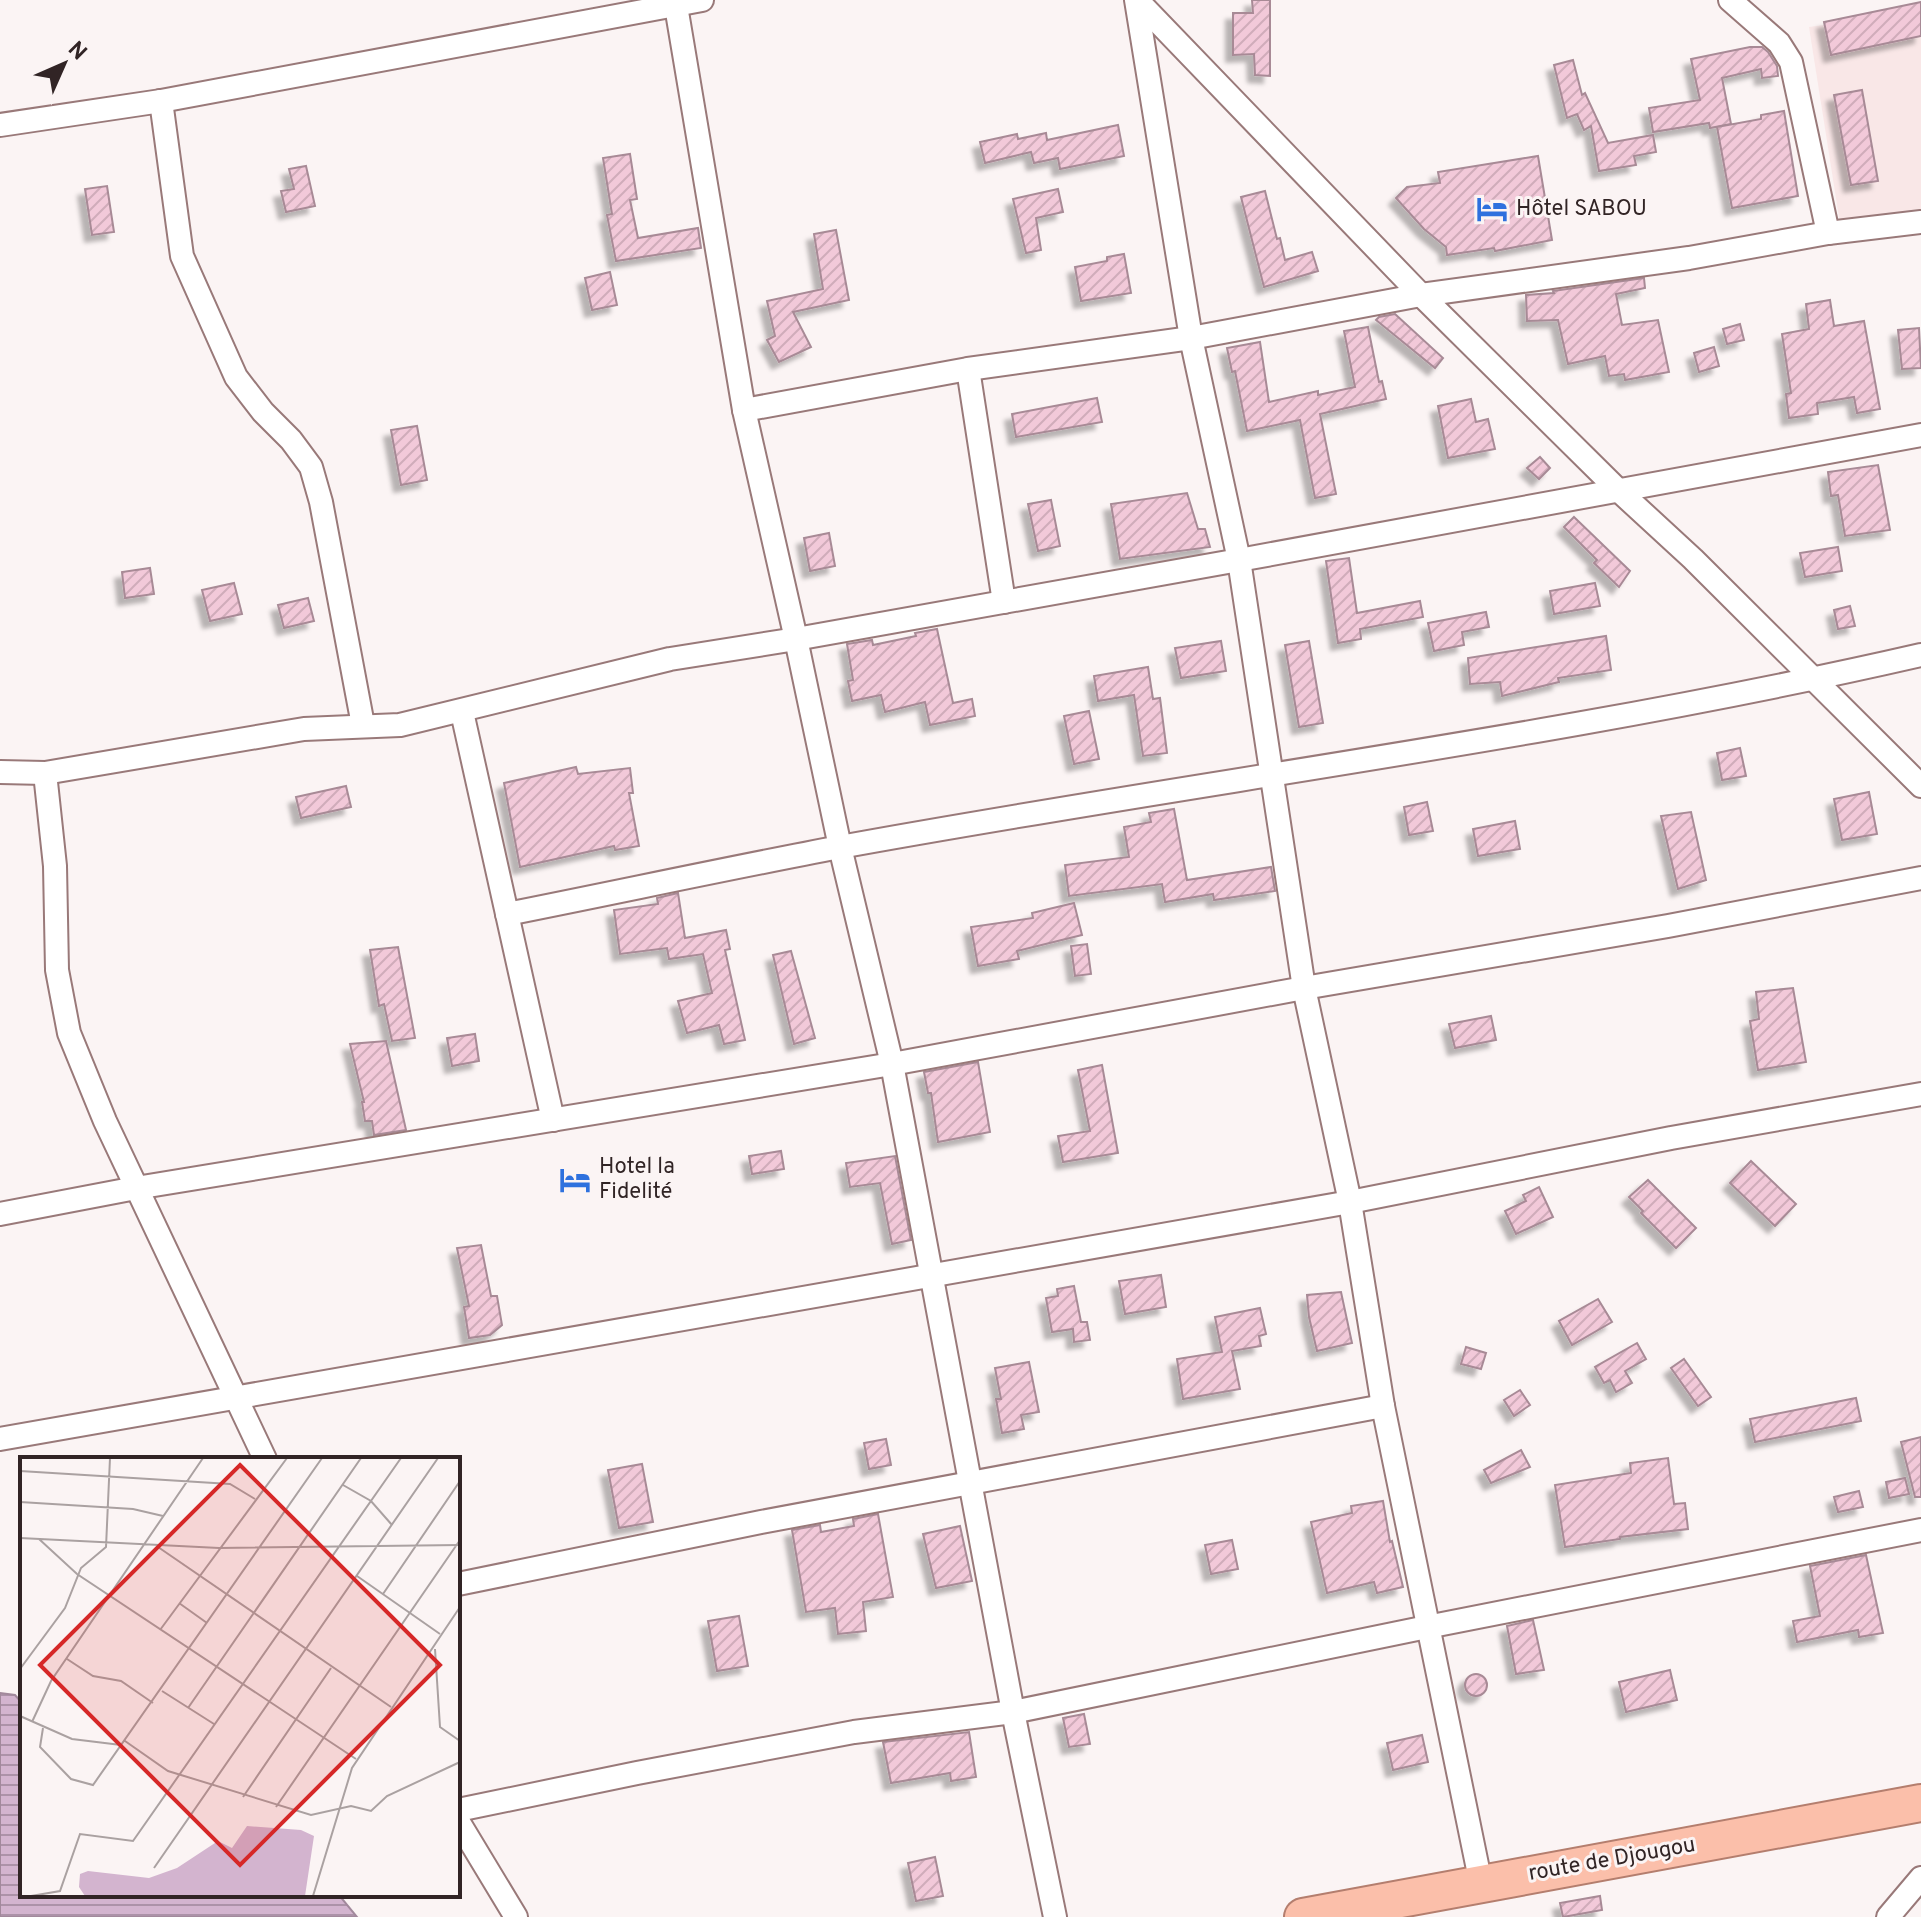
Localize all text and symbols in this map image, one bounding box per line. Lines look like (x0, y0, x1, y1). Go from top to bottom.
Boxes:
north arrow (24, 24, 104, 104)
text: N (61, 36, 92, 67)
hotel icon: Hôtel SABOU (1475, 192, 1509, 226)
place label: Hôtel SABOU (1516, 196, 1647, 223)
place label: Hotel la Fidelité (599, 1154, 675, 1206)
hotel icon: Hotel la Fidelité (558, 1163, 592, 1197)
inset map (20, 1457, 460, 1897)
street label: route de Djougou (1526, 1832, 1698, 1888)

